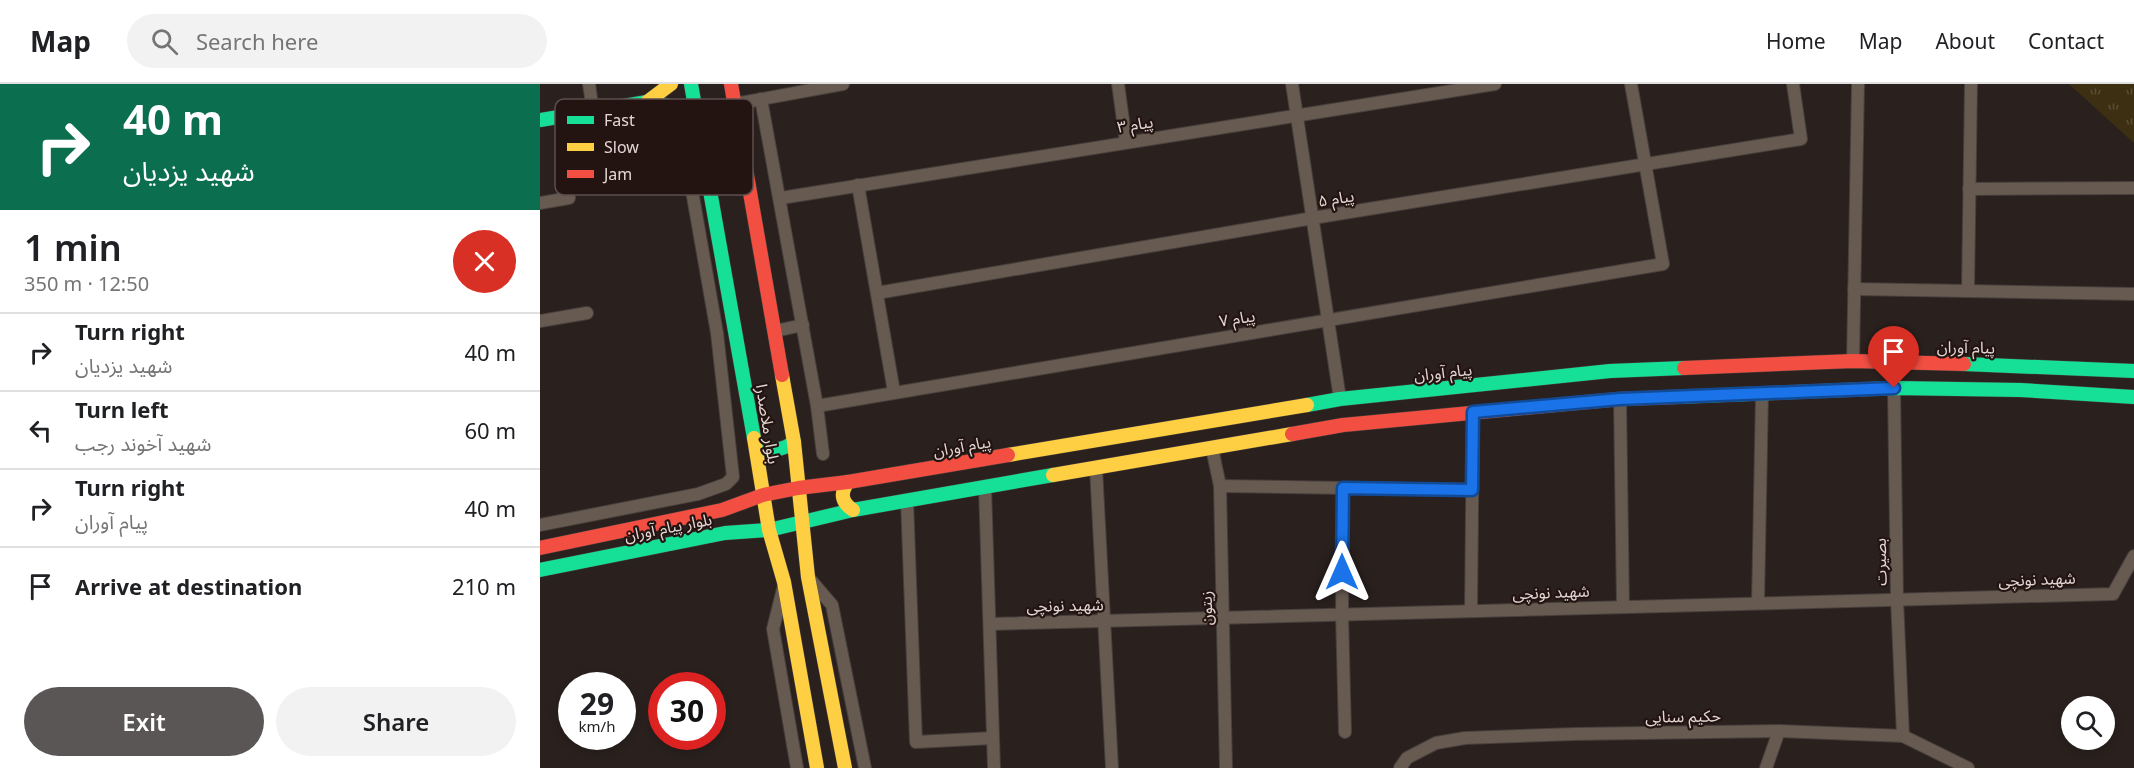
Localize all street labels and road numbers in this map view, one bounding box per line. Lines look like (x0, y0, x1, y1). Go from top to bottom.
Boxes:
street label: پیام ۳ (1115, 110, 1155, 140)
street label: پیام ۵ (1316, 184, 1356, 214)
street label: پیام ۷ (1217, 304, 1257, 334)
street label: پیام آوران (1937, 335, 1995, 361)
street label: پیام آوران (1413, 358, 1473, 388)
street label: بلوار ملاصدرا (751, 382, 785, 466)
street label: پیام آوران (931, 430, 993, 464)
street label: بلوار پیام آوران (622, 508, 714, 548)
street label: بصیرت (1869, 538, 1891, 586)
street label: شهید نونچی (1998, 567, 2076, 591)
street label: شهید نونچی (1512, 580, 1590, 604)
street label: زیتون (1195, 590, 1217, 626)
street label: شهید نونچی (1026, 593, 1104, 617)
street label: حکیم سنایی (1645, 704, 1721, 730)

